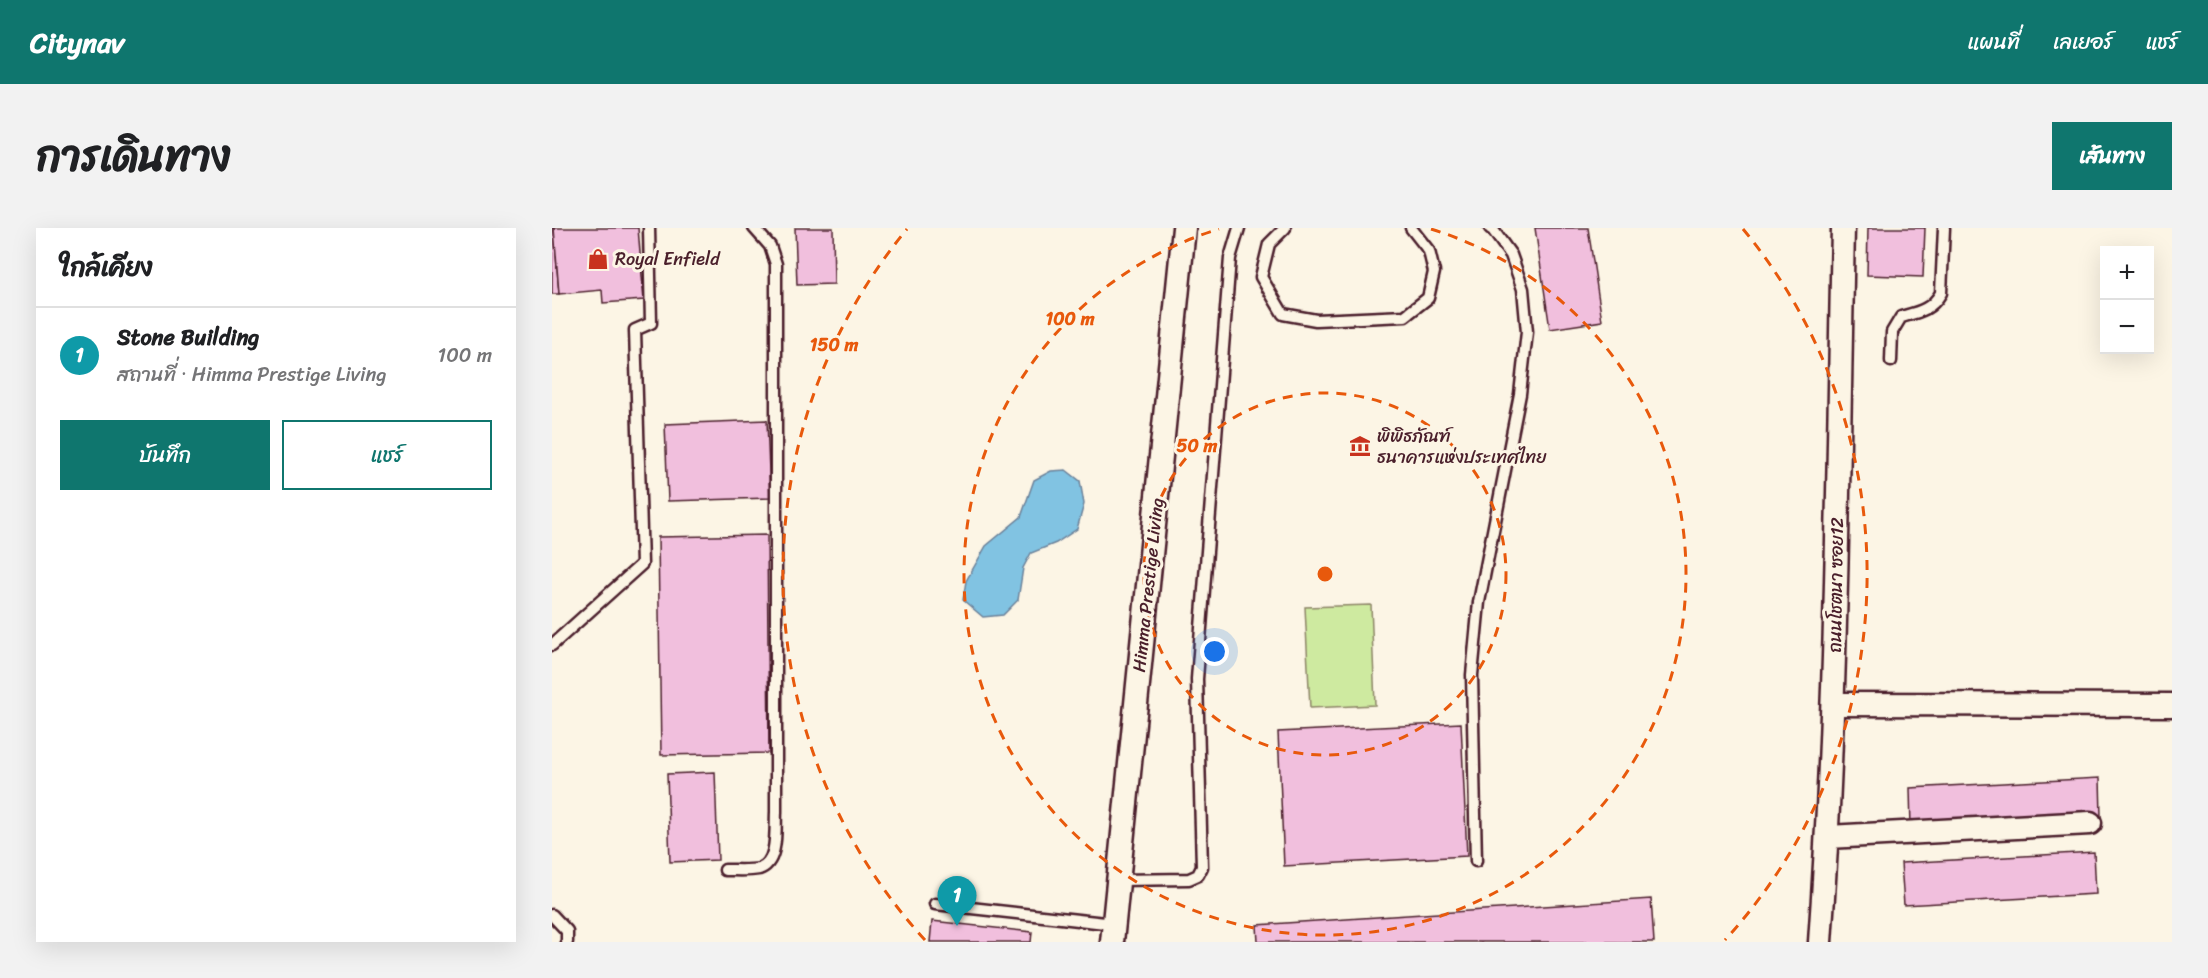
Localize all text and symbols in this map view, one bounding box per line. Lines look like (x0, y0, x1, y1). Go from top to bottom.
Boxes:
text: Citynav (30, 18, 124, 67)
text: แผนที่ (1968, 23, 2020, 61)
text: เลเยอร์ (2053, 23, 2113, 61)
text: แชร์ (2146, 23, 2178, 61)
text: การเดินทาง (36, 119, 231, 193)
button: เส้นทาง (2052, 122, 2172, 190)
place label: Royal Enfield (615, 243, 721, 275)
text: ใกล้เคียง (60, 244, 152, 290)
map controls (2100, 246, 2154, 354)
button: + (2100, 246, 2154, 300)
shop icon: Royal Enfield (586, 247, 610, 271)
button: − (2100, 300, 2154, 354)
text: 100 m (1046, 303, 1095, 335)
text: Stone Building (117, 318, 259, 357)
text: 150 m (810, 329, 858, 361)
text: 1 (75, 338, 84, 373)
text: 100 m (438, 338, 492, 373)
text: สถานที่ · Himma Prestige Living (117, 357, 387, 392)
button: บันทึก (60, 420, 270, 490)
button: แชร์ (282, 420, 492, 490)
place label: พิพิธภัณฑ์ ธนาคารแห่งประเทศไทย (1377, 420, 1547, 473)
text: 50 m (1177, 430, 1218, 462)
museum icon: พิพิธภัณฑ์ ธนาคารแห่งประเทศไทย (1348, 434, 1372, 458)
street label: Himma Prestige Living (1123, 496, 1173, 674)
street label: ถนนโชตนา ซอย12 (1819, 517, 1853, 653)
centre of rings (1315, 564, 1335, 584)
your location (1200, 637, 1229, 666)
pin: 1 (938, 876, 976, 926)

